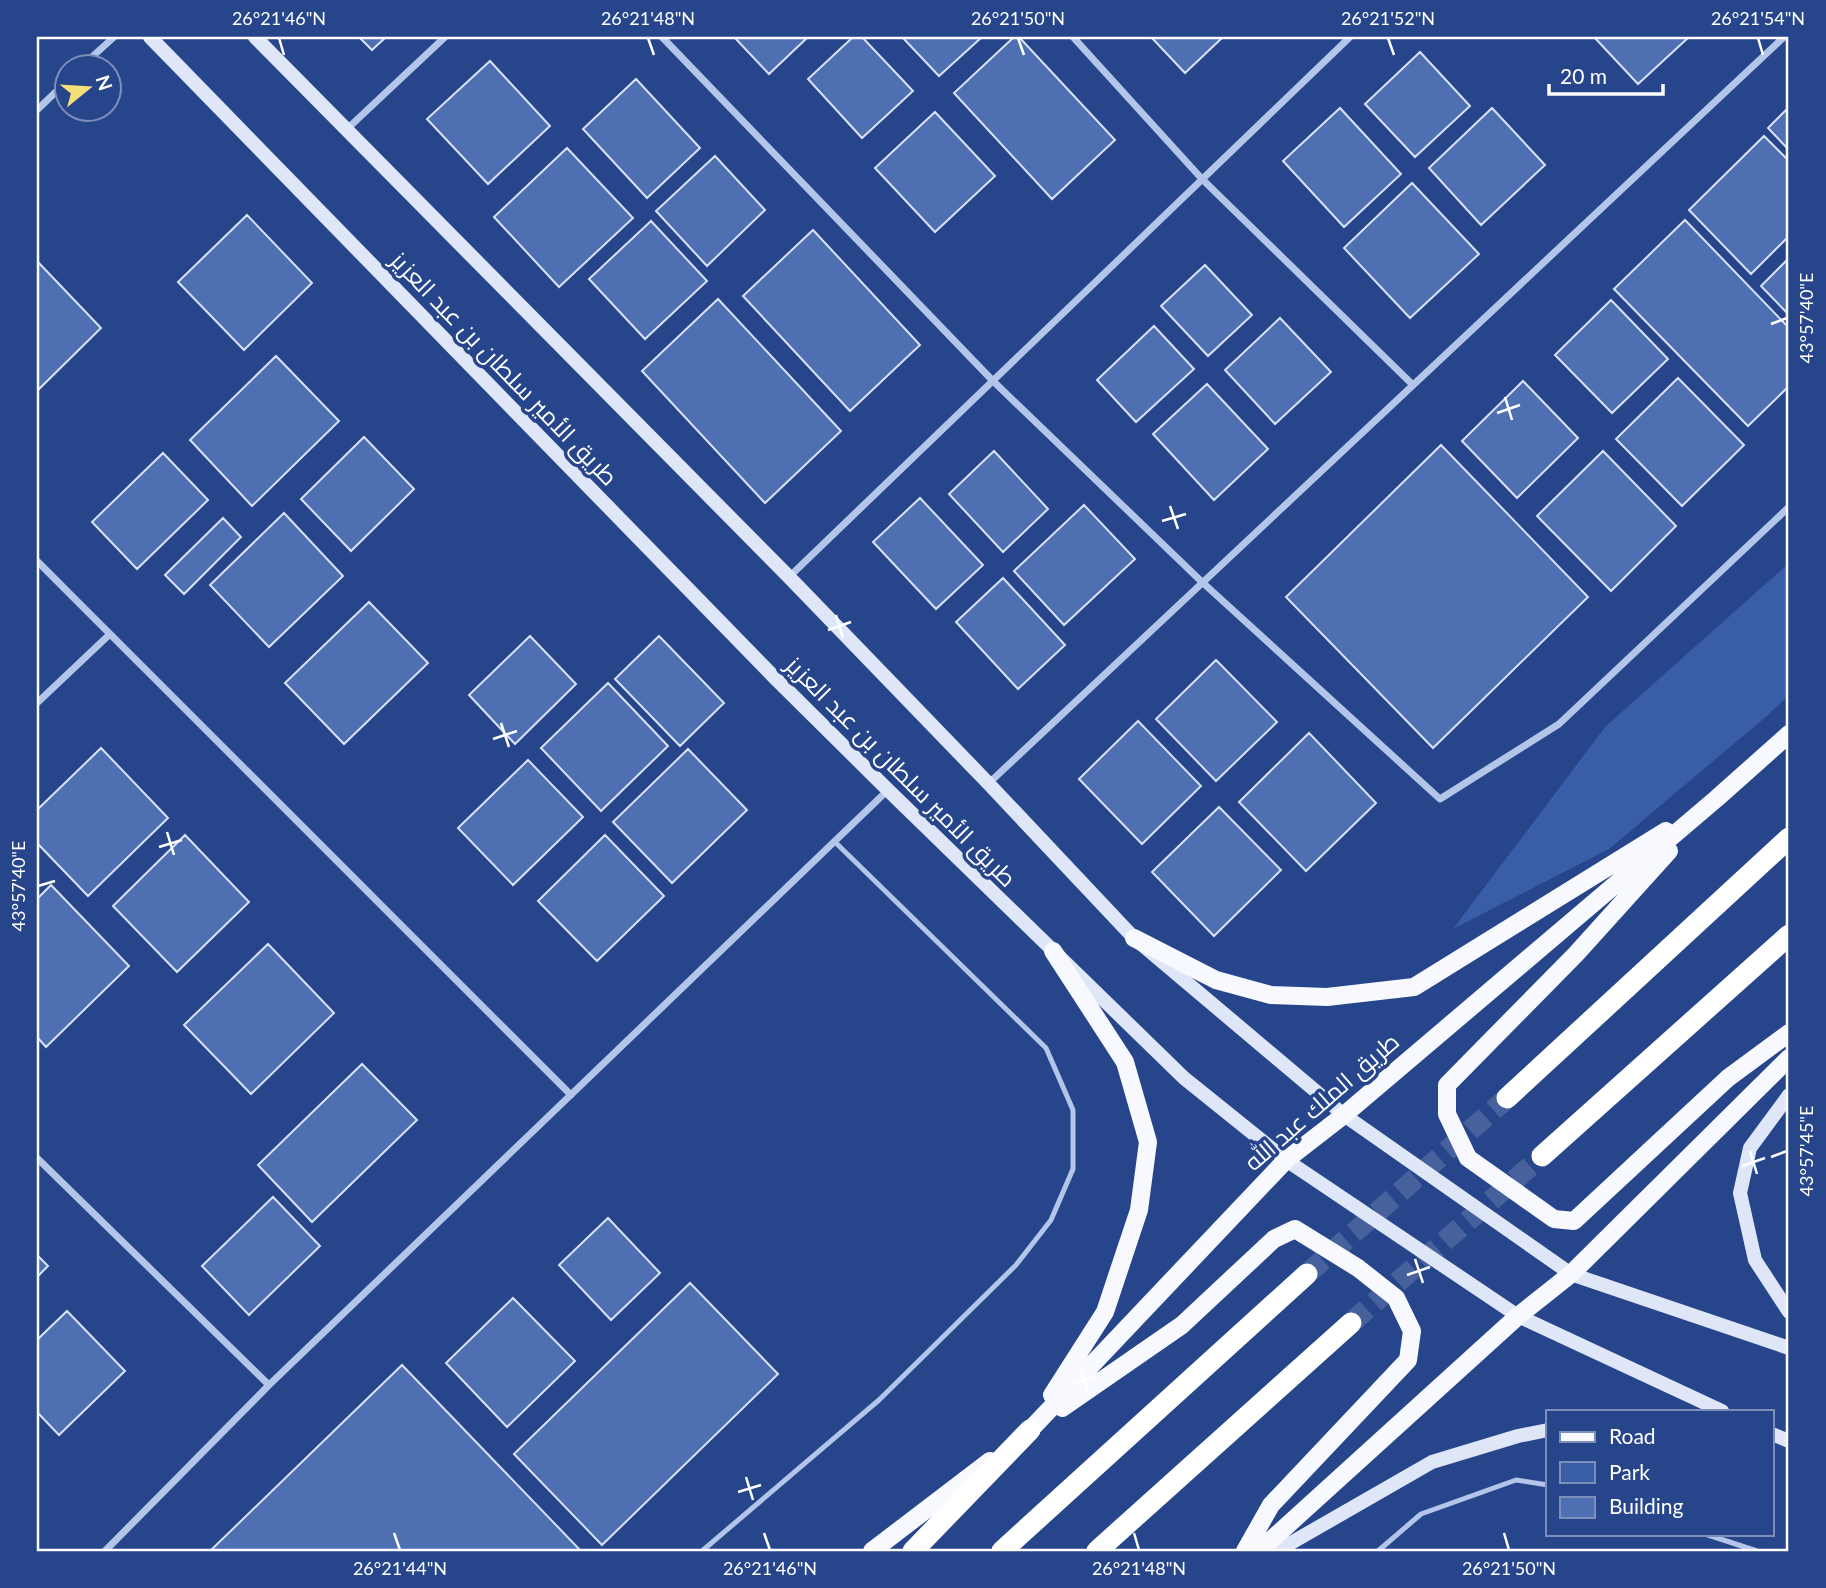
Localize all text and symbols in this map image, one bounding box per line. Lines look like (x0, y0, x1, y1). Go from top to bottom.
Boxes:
text: 26°21'46"N (232, 7, 326, 29)
text: 26°21'48"N (601, 7, 695, 29)
text: 26°21'50"N (971, 7, 1065, 29)
text: 26°21'52"N (1341, 7, 1435, 29)
text: 26°21'54"N (1711, 7, 1805, 29)
north arrow (52, 52, 122, 122)
scale bar (1549, 52, 1663, 96)
text: 20 m (1560, 63, 1607, 88)
text: N (91, 72, 118, 93)
street label: طريق الأمير سلطان بن عبد العزيز (383, 244, 624, 492)
text: 43°57'40"E (1795, 273, 1817, 363)
street label: طريق الأمير سلطان بن عبد العزيز (778, 648, 1023, 894)
text: 43°57'40"E (7, 841, 29, 931)
street label: طريق الملك عبد الله (1238, 1026, 1406, 1178)
text: 43°57'45"E (1795, 1106, 1817, 1196)
legend (1546, 1410, 1773, 1536)
text: Road (1609, 1423, 1656, 1448)
text: Park (1609, 1459, 1650, 1484)
text: Building (1609, 1493, 1684, 1518)
text: 26°21'44"N (353, 1557, 447, 1579)
text: 26°21'46"N (723, 1557, 817, 1579)
text: 26°21'48"N (1092, 1557, 1186, 1579)
text: 26°21'50"N (1462, 1557, 1556, 1579)

